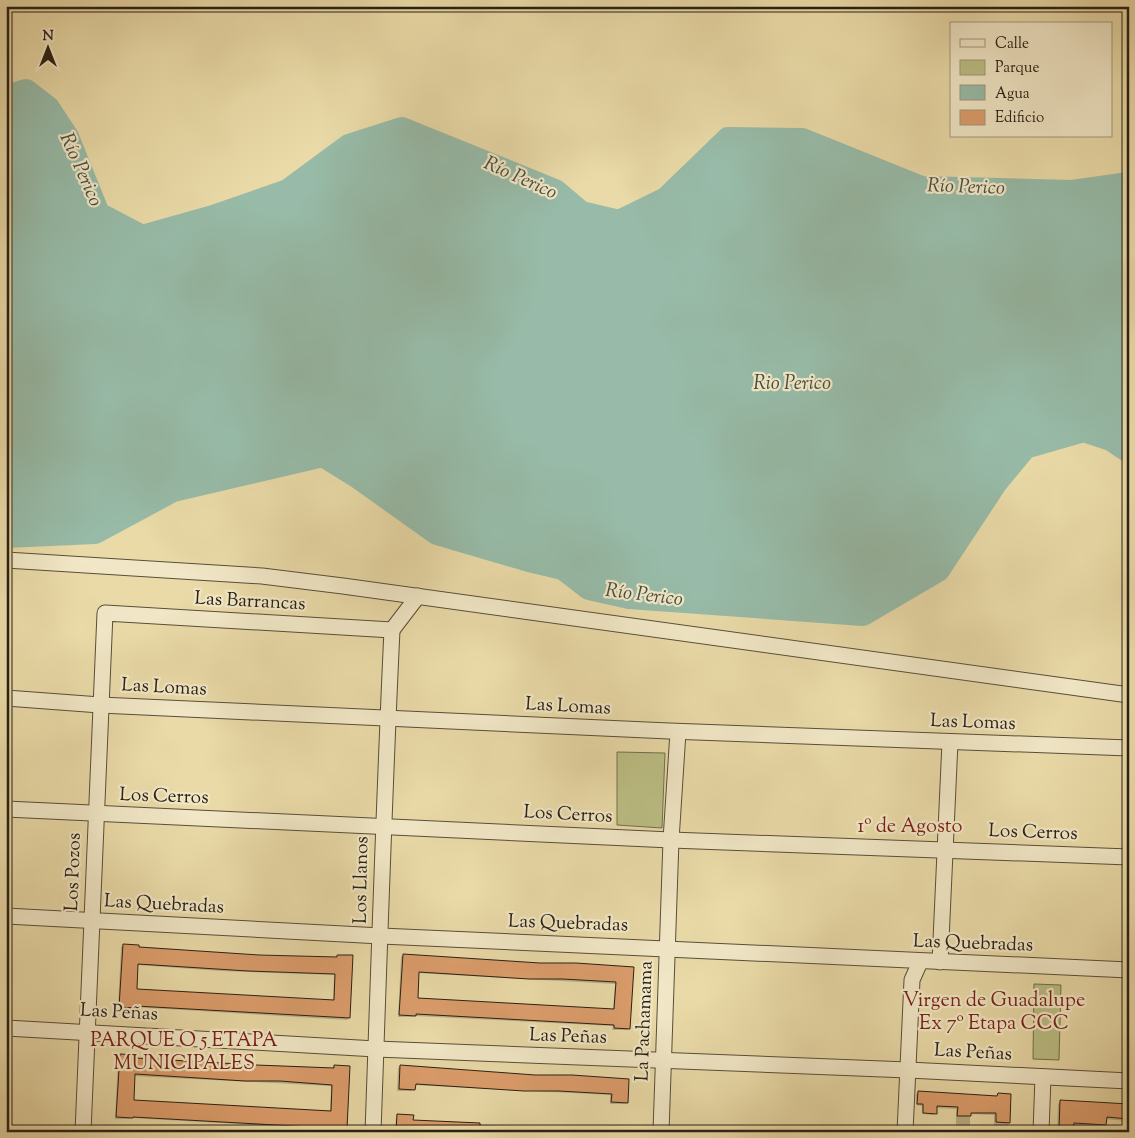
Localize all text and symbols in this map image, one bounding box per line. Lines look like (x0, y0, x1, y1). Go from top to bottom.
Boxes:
north arrow (22, 22, 72, 72)
legend (950, 22, 1112, 138)
text: N (42, 27, 54, 47)
text: Calle (995, 34, 1029, 55)
text: Parque (995, 58, 1039, 79)
text: Agua (995, 84, 1030, 105)
text: Edificio (995, 108, 1044, 129)
water label: Río Perico (51, 129, 109, 211)
water label: Río Perico (479, 150, 561, 208)
water label: Río Perico (927, 172, 1005, 204)
water label: Rio Perico (753, 370, 831, 399)
water label: Río Perico (604, 577, 684, 615)
street label: Las Barrancas (194, 586, 306, 618)
street label: Las Lomas (121, 672, 207, 704)
street label: Las Lomas (525, 691, 611, 723)
street label: Las Lomas (930, 708, 1016, 738)
street label: Los Cerros (119, 782, 209, 812)
street label: Los Cerros (523, 799, 613, 831)
district label: 1º de Agosto (857, 813, 963, 842)
street label: Los Cerros (988, 818, 1078, 848)
street label: Los Pozos (59, 832, 89, 912)
street label: Los Llanos (348, 836, 376, 924)
street label: Las Quebradas (103, 888, 225, 922)
street label: Las Quebradas (507, 908, 629, 940)
street label: Las Quebradas (912, 928, 1034, 960)
street label: La Pachamama (629, 960, 661, 1082)
district label: Virgen de Guadalupe Ex 7º Etapa CCC (903, 987, 1085, 1039)
street label: Las Peñas (79, 997, 159, 1029)
street label: Las Peñas (529, 1022, 607, 1052)
district label: PARQUE O 5 ETAPA MUNICIPALES (90, 1027, 278, 1079)
street label: Las Peñas (933, 1037, 1013, 1069)

